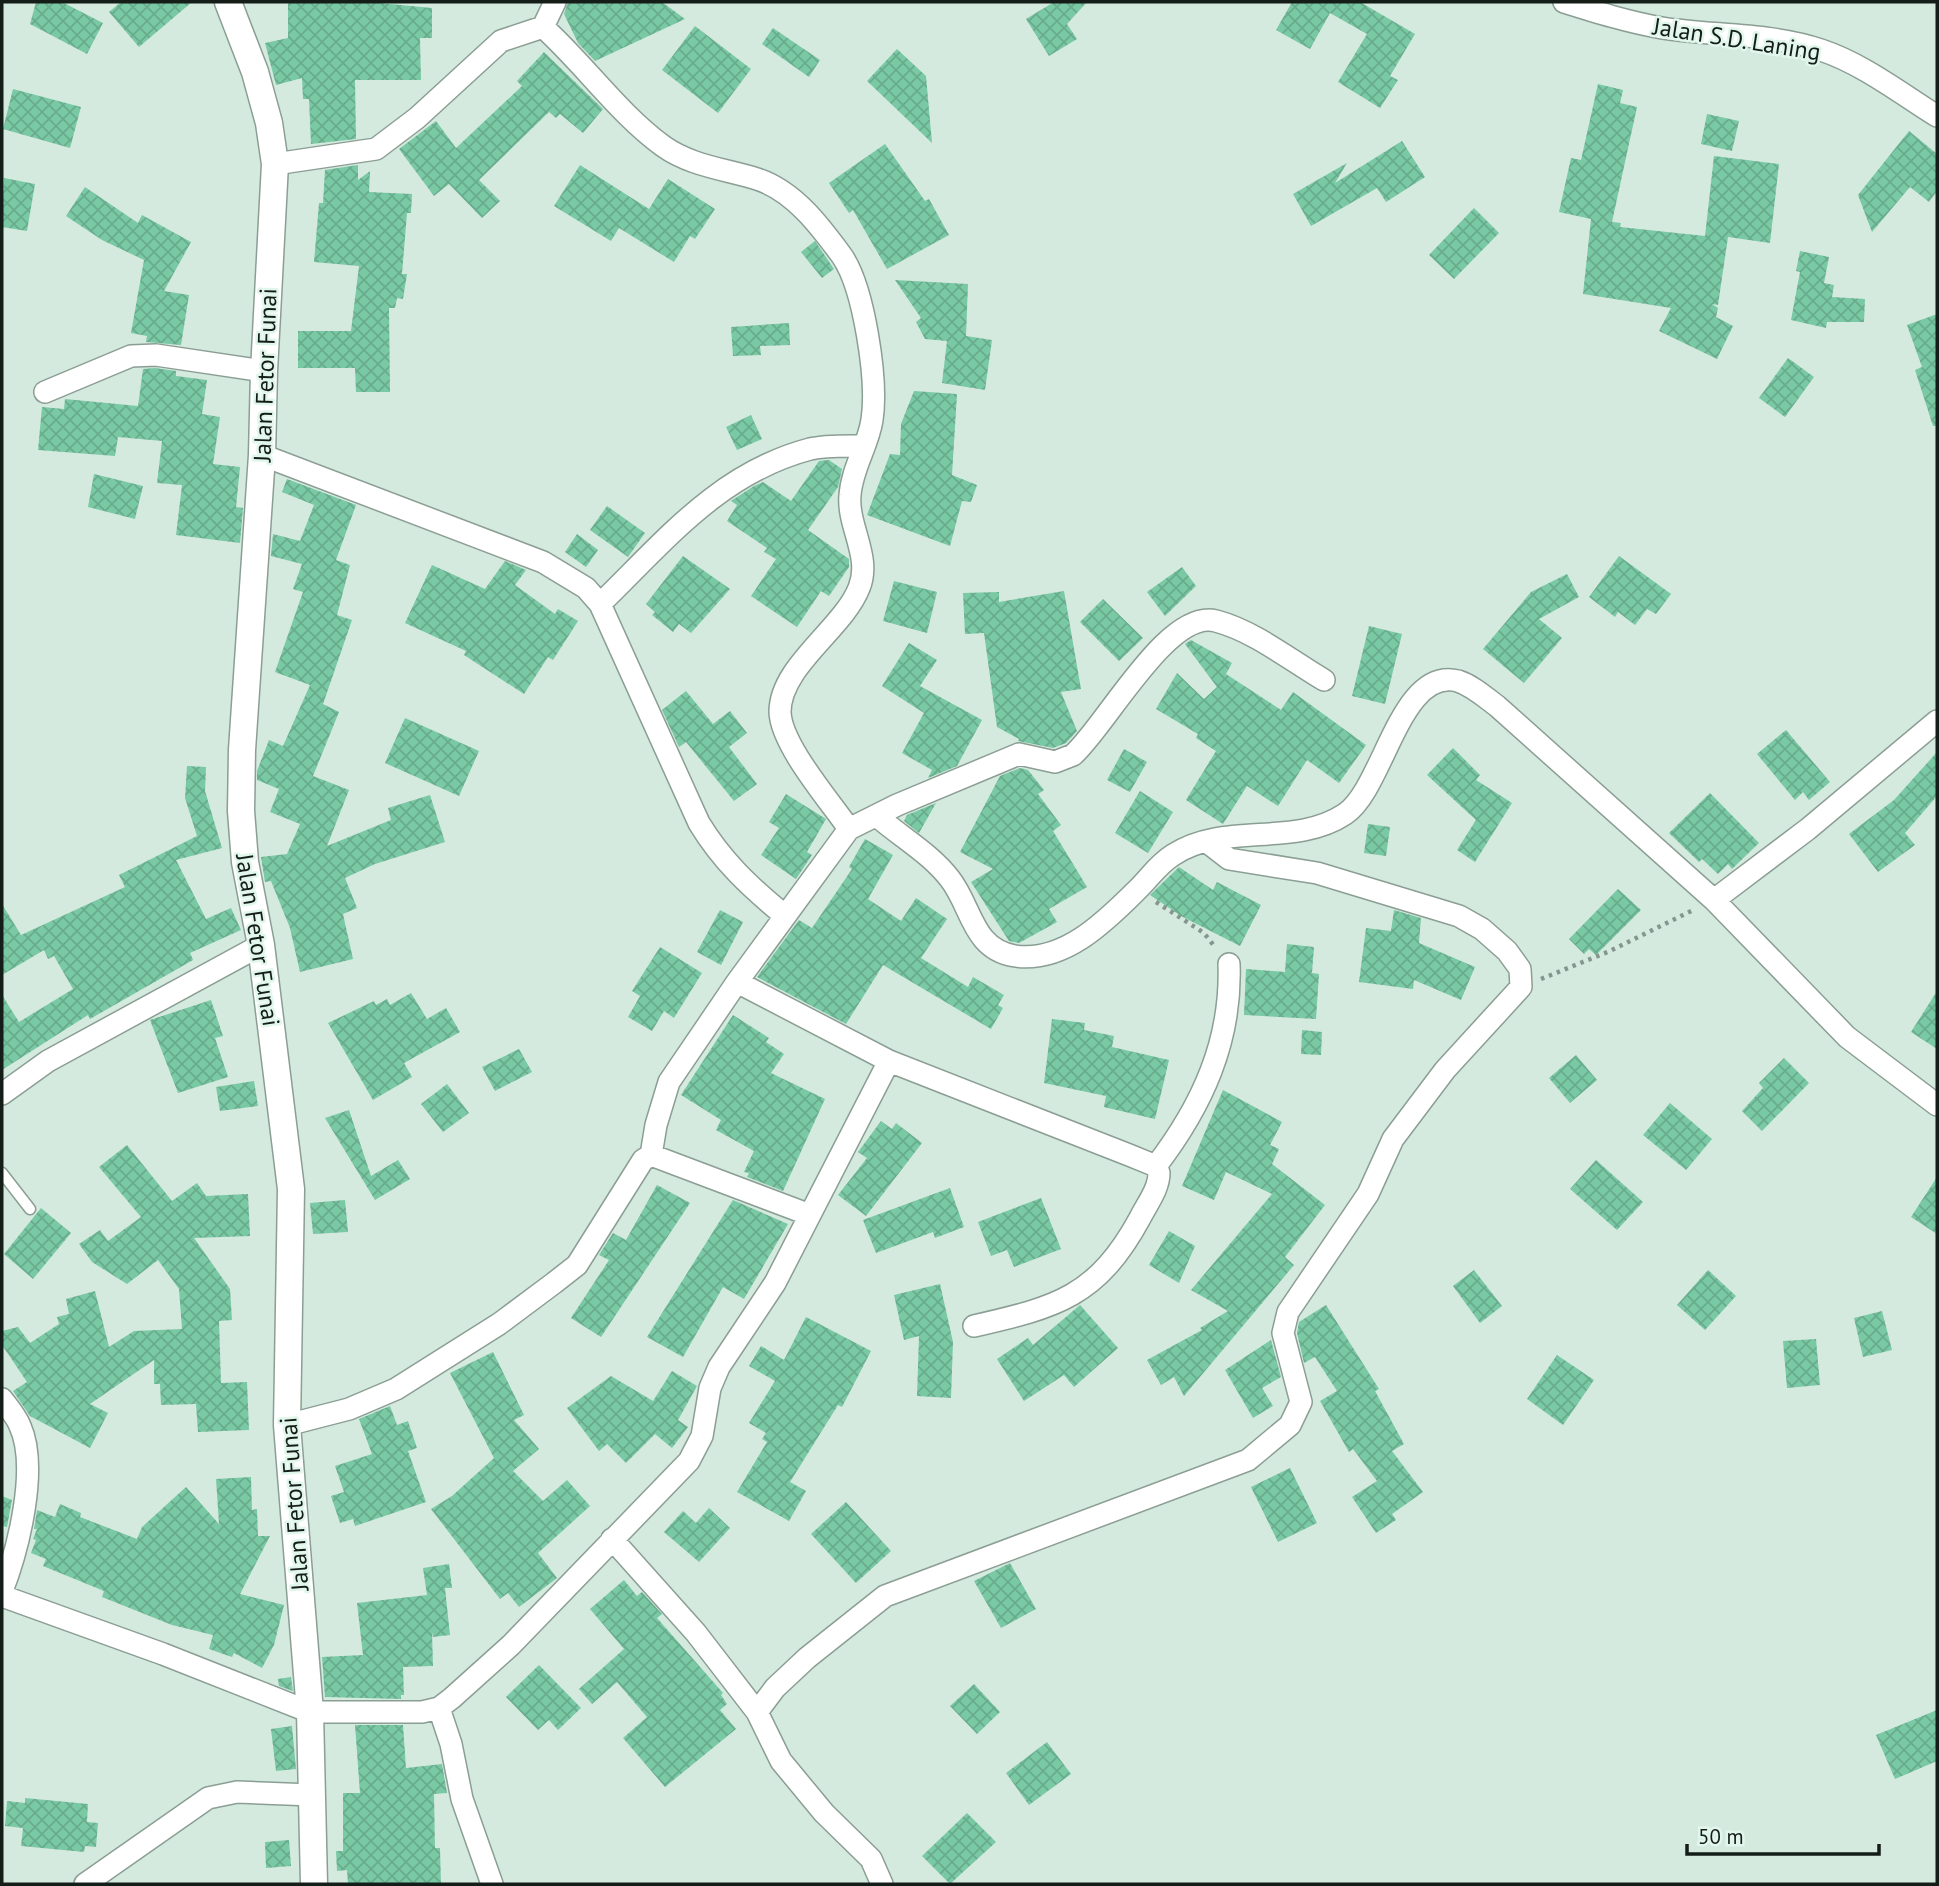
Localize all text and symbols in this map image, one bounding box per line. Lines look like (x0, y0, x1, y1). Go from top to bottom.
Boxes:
street label: Jalan S.D. Laning (1650, 10, 1823, 68)
street label: Jalan Fetor Funai (246, 287, 284, 464)
street label: Jalan Fetor Funai (229, 851, 287, 1028)
street label: Jalan Fetor Funai (272, 1416, 316, 1593)
scale bar (1687, 1812, 1880, 1856)
text: 50 m (1698, 1823, 1744, 1850)

